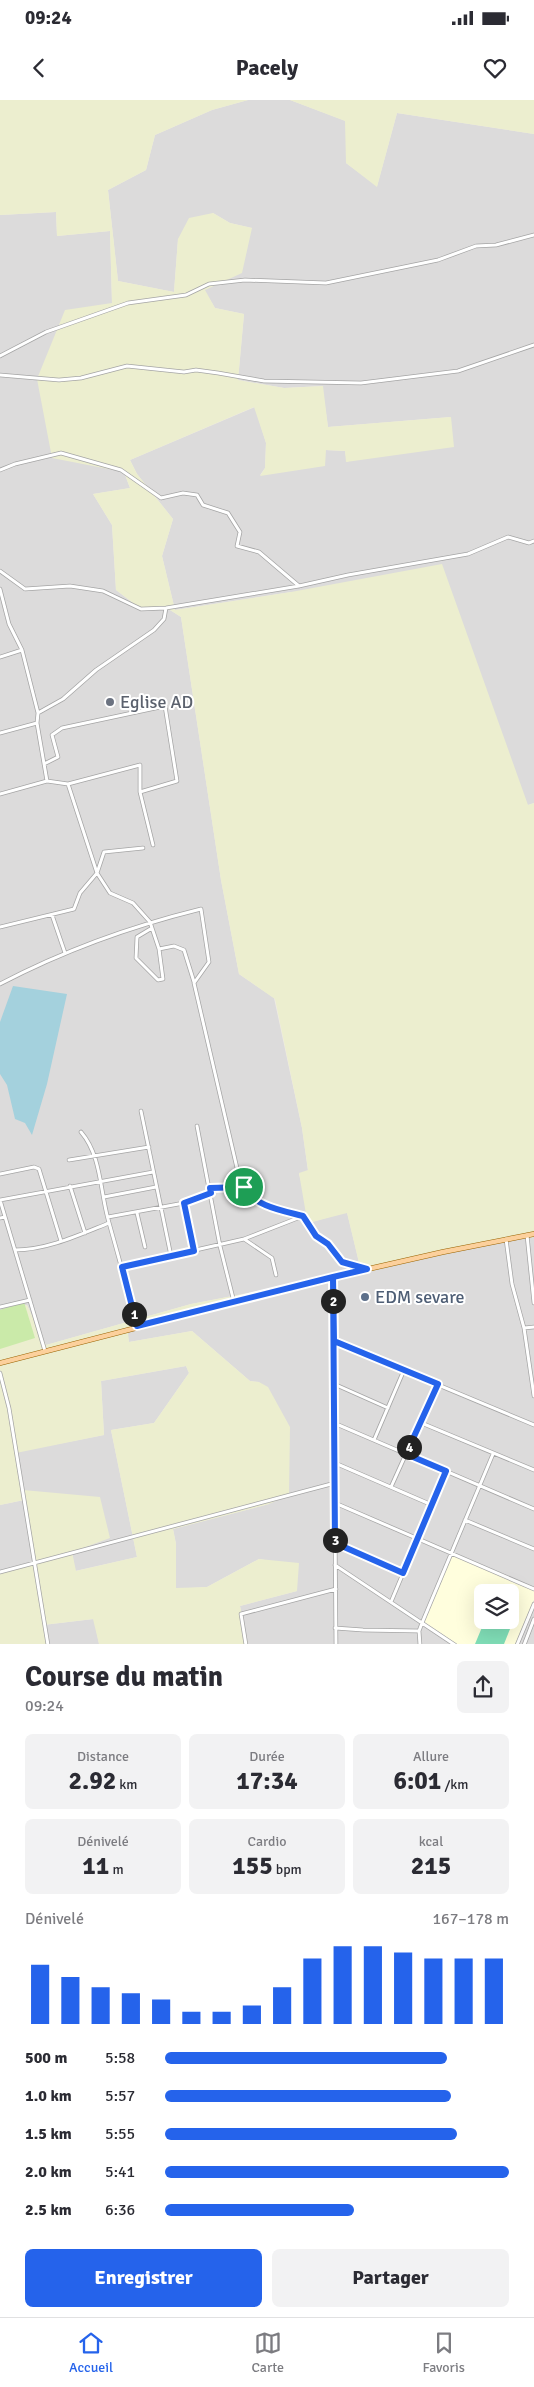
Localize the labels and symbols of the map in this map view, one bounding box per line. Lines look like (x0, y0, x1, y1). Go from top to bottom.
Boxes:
place label: Eglise AD (120, 691, 193, 713)
marker: Eglise AD (104, 696, 116, 708)
pin (223, 1166, 265, 1208)
place label: EDM sevare (375, 1286, 465, 1308)
pin: 2 (320, 1288, 346, 1314)
marker: EDM sevare (359, 1291, 371, 1303)
pin: 1 (122, 1302, 146, 1326)
pin: 4 (396, 1434, 422, 1460)
pin: 3 (322, 1528, 348, 1552)

